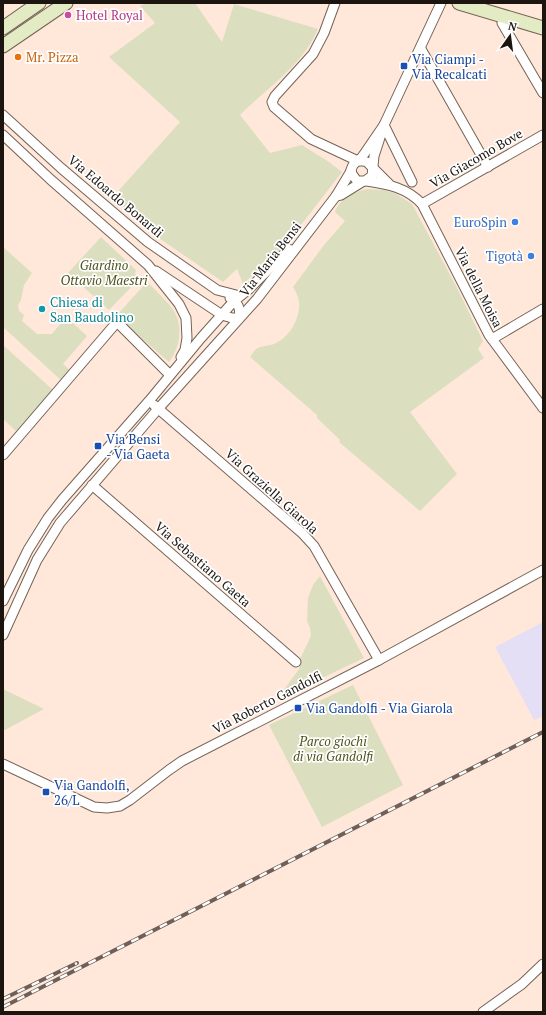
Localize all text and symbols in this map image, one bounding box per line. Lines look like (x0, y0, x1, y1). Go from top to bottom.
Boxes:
place label: Hotel Royal (76, 6, 143, 24)
marker: Hotel Royal (63, 10, 73, 20)
north arrow (490, 16, 530, 56)
text: N (507, 18, 519, 34)
place label: Mr. Pizza (26, 48, 79, 66)
place label: Via Ciampi - Via Recalcati (412, 50, 487, 83)
marker: Mr. Pizza (13, 52, 23, 62)
marker: Via Ciampi - Via Recalcati (399, 61, 409, 71)
street label: Via Giacomo Bove (426, 124, 526, 192)
street label: Via Edoardo Bonardi (65, 151, 168, 241)
place label: EuroSpin (454, 213, 507, 231)
marker: EuroSpin (510, 217, 520, 227)
street label: Via Maria Bensi (235, 218, 305, 300)
street label: Via della Moisa (451, 244, 507, 331)
place label: Tigotà (486, 247, 523, 265)
marker: Tigotà (526, 251, 536, 261)
park label: Giardino Ottavio Maestri (60, 256, 148, 289)
place label: Chiesa di San Baudolino (50, 293, 134, 326)
marker: Chiesa di San Baudolino (37, 304, 47, 314)
place label: Via Bensi - Via Gaeta (106, 430, 170, 463)
marker: Via Bensi - Via Gaeta (93, 441, 103, 451)
street label: Via Graziella Giarola (222, 444, 323, 538)
street label: Via Sebastiano Gaeta (151, 517, 255, 611)
street label: Via Roberto Gandolfi (209, 666, 325, 737)
place label: Via Gandolfi - Via Giarola (306, 699, 453, 717)
marker: Via Gandolfi - Via Giarola (293, 703, 303, 713)
park label: Parco giochi di via Gandolfi (293, 732, 373, 765)
place label: Via Gandolfi, 26/L (54, 776, 130, 809)
marker: Via Gandolfi, 26/L (41, 787, 51, 797)

